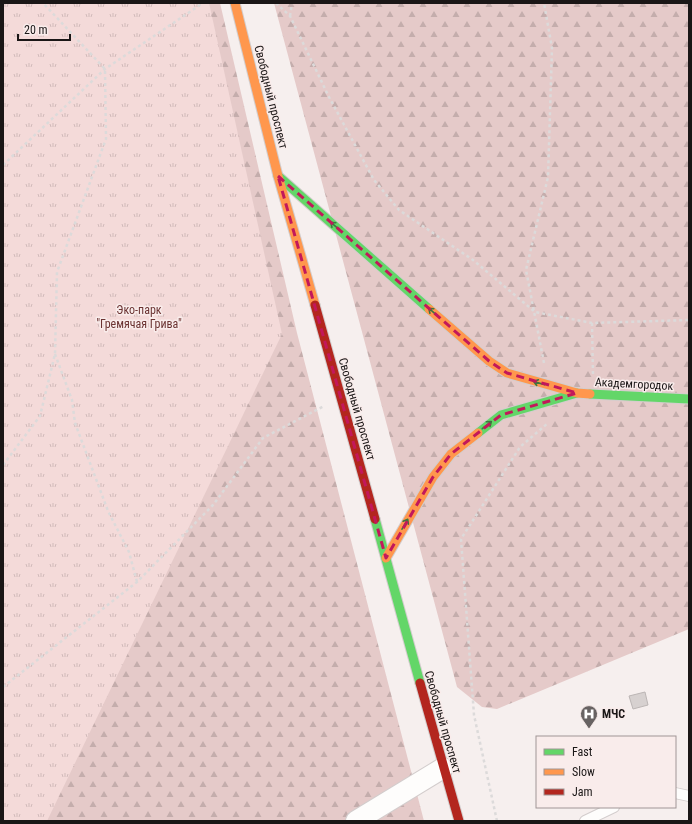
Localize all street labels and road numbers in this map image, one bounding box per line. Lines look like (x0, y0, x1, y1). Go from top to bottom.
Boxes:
street label: Свободный проспект (251, 44, 291, 150)
street label: Свободный проспект (336, 356, 378, 462)
street label: Академгородок (595, 375, 674, 393)
street label: Свободный проспект (422, 669, 464, 775)

